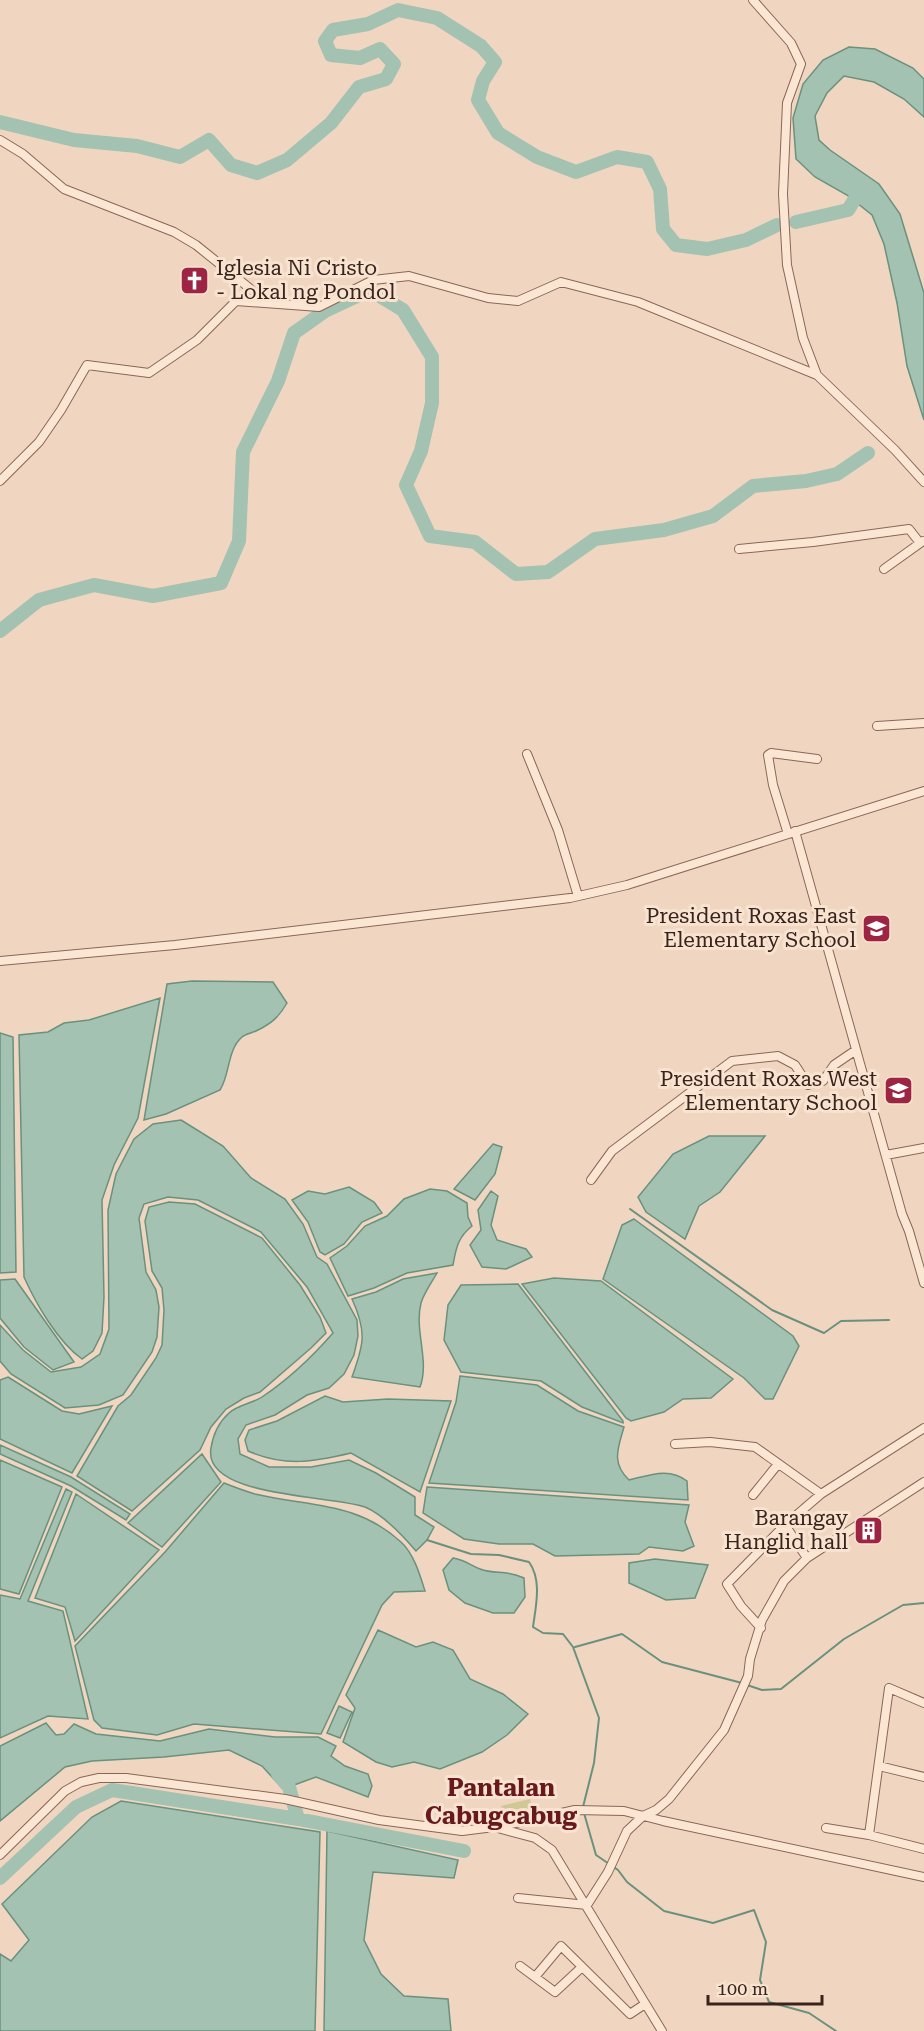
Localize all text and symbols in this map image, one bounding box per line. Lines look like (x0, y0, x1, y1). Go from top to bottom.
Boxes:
place label: Iglesia Ni Cristo - Lokal ng Pondol (216, 256, 396, 304)
church icon: Iglesia Ni Cristo - Lokal ng Pondol (179, 264, 211, 296)
place label: President Roxas East Elementary School (646, 904, 857, 952)
school or university icon: President Roxas East Elementary School (861, 912, 893, 944)
place label: President Roxas West Elementary School (660, 1067, 878, 1115)
school or university icon: President Roxas West Elementary School (882, 1075, 914, 1107)
place label: Barangay Hanglid hall (724, 1506, 849, 1554)
building icon: Barangay Hanglid hall (853, 1514, 885, 1546)
district label: Pantalan Cabugcabug (425, 1774, 577, 1830)
scale bar (708, 1968, 822, 2006)
text: 100 m (717, 1978, 768, 1999)

